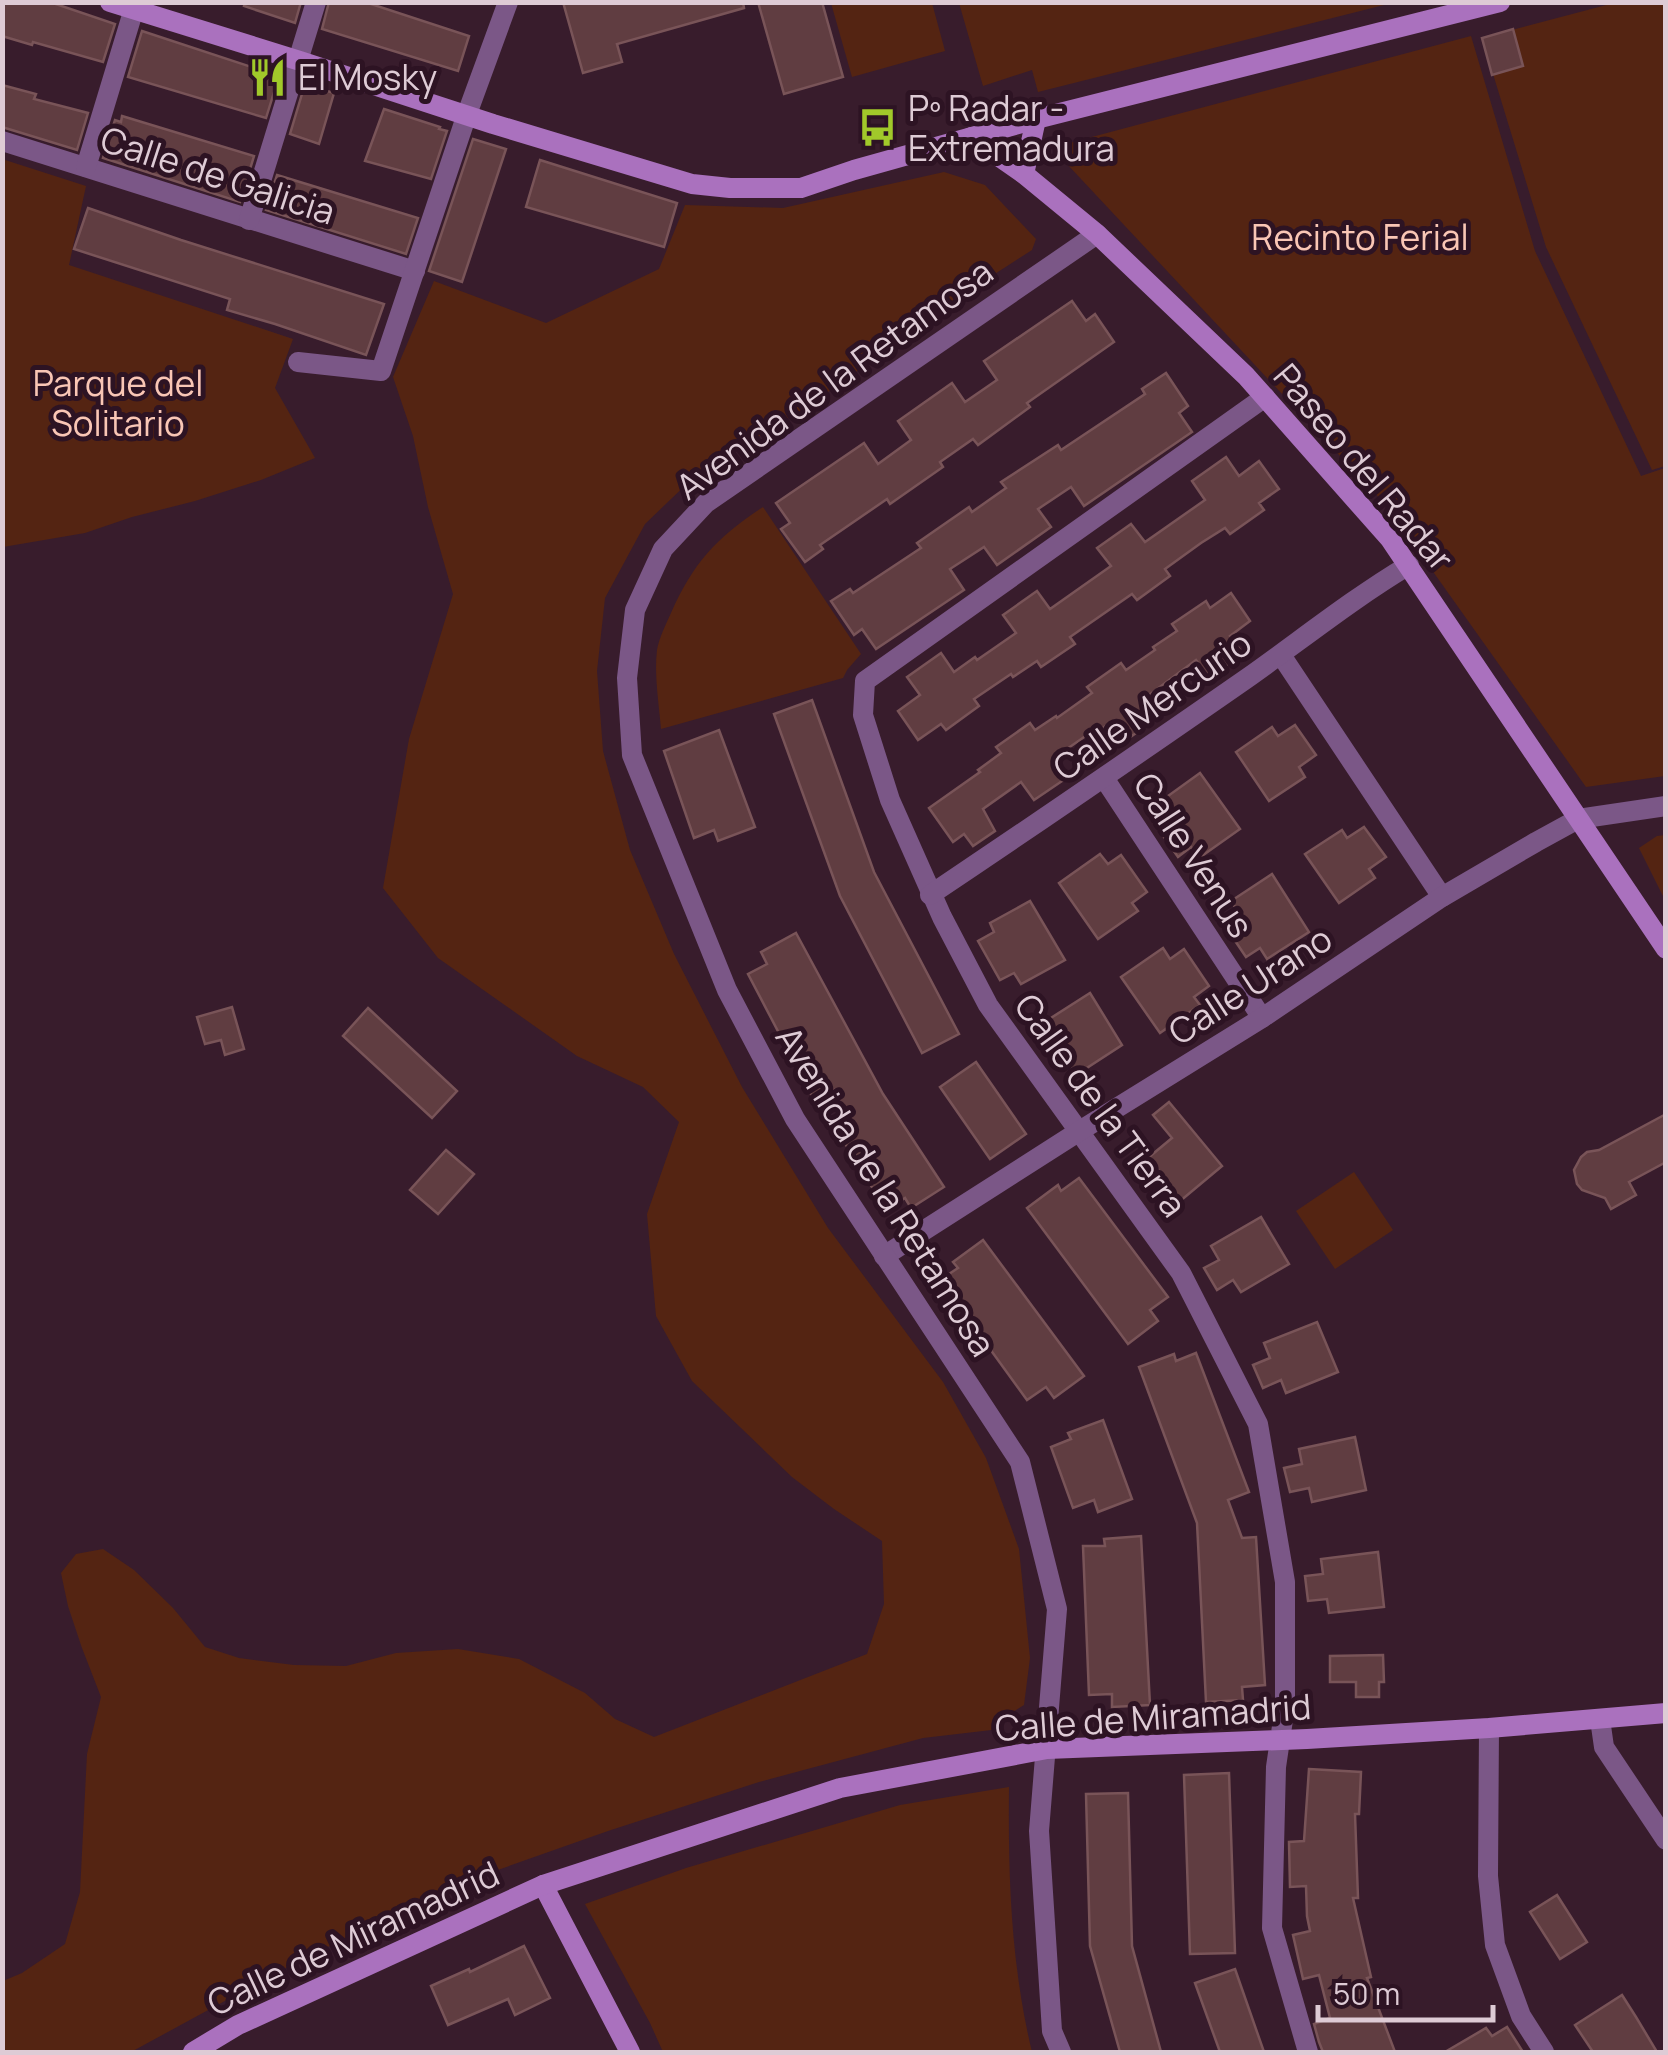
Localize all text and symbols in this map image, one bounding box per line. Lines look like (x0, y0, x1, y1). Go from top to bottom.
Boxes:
place label: El Mosky (298, 53, 437, 101)
restaurant icon: El Mosky (247, 56, 289, 98)
place label: Pº Radar - Extremadura (908, 84, 1115, 172)
bus stop icon: Pº Radar - Extremadura (857, 107, 899, 149)
street label: Calle de Galicia (95, 115, 341, 235)
park label: Recinto Ferial (1251, 213, 1469, 261)
street label: Avenida de la Retamosa (666, 248, 1002, 510)
street label: Paseo del Radar (1263, 353, 1465, 581)
park label: Parque del Solitario (33, 359, 203, 447)
street label: Calle Mercurio (1043, 619, 1261, 791)
street label: Calle Venus (1123, 763, 1265, 947)
street label: Calle Urano (1159, 914, 1341, 1056)
street label: Calle de la Tierra (1004, 984, 1198, 1226)
street label: Avenida de la Retamosa (765, 1017, 1007, 1365)
street label: Calle de Miramadrid (993, 1682, 1313, 1752)
street label: Calle de Miramadrid (199, 1849, 507, 2027)
scale bar (1318, 1960, 1493, 2022)
text: 50 m (1333, 1973, 1400, 2014)

